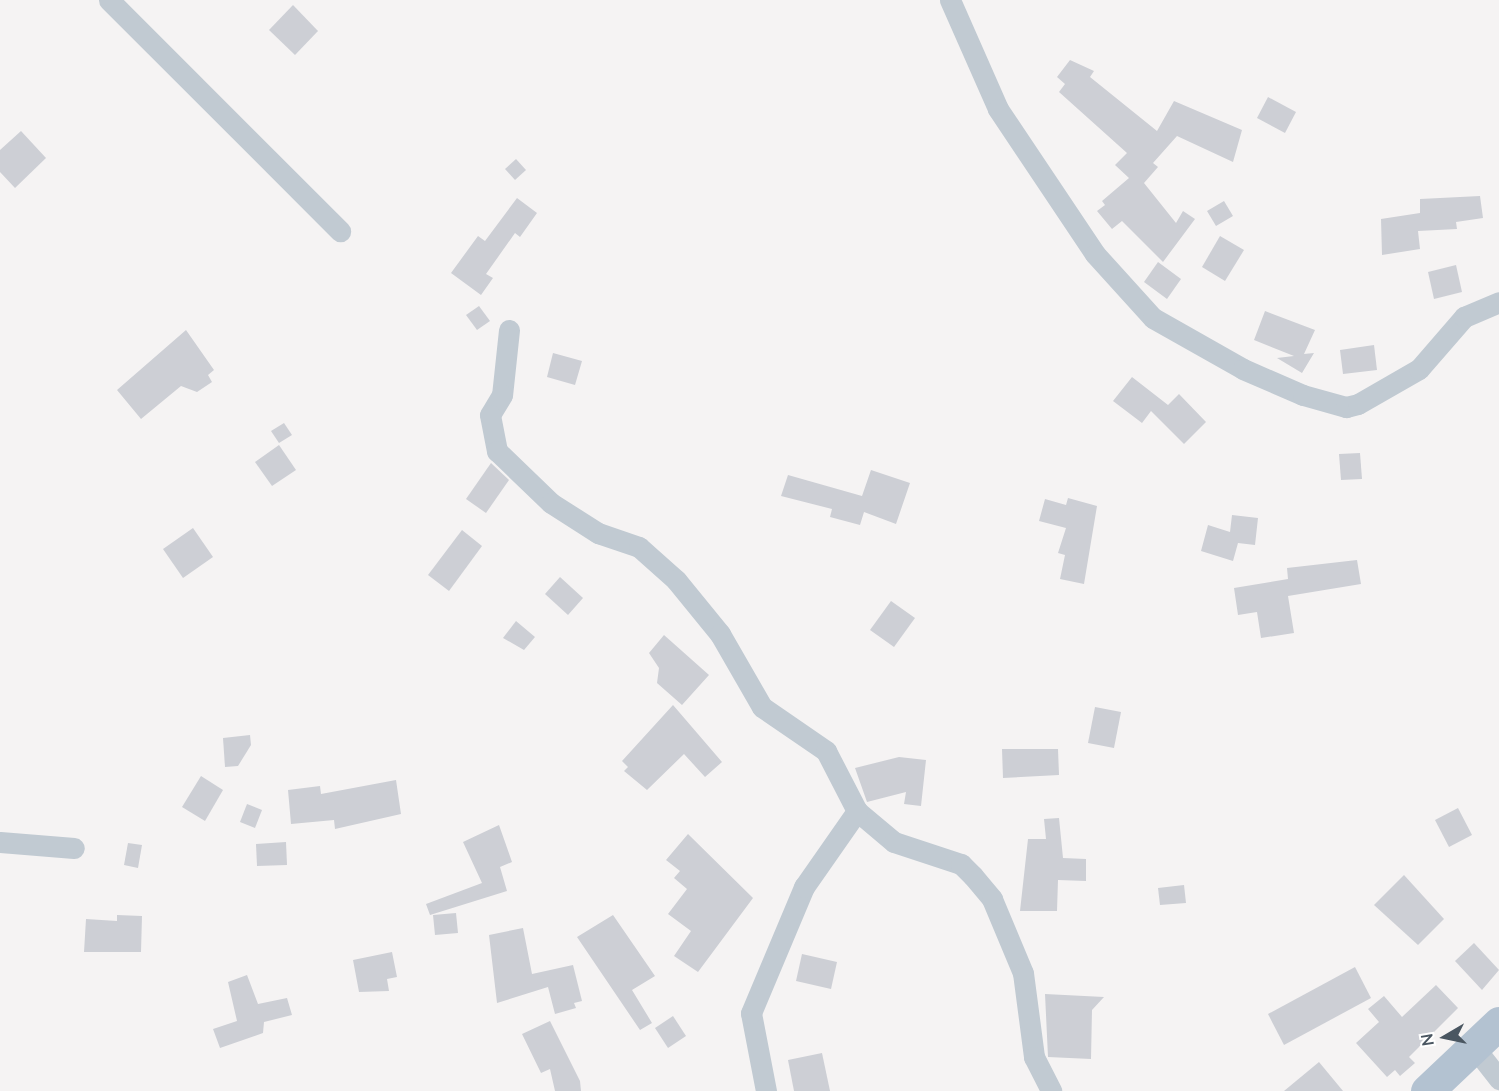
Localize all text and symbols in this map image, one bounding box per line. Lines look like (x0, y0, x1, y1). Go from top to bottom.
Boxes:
north arrow (1415, 1007, 1475, 1067)
text: N (1416, 1032, 1437, 1047)

